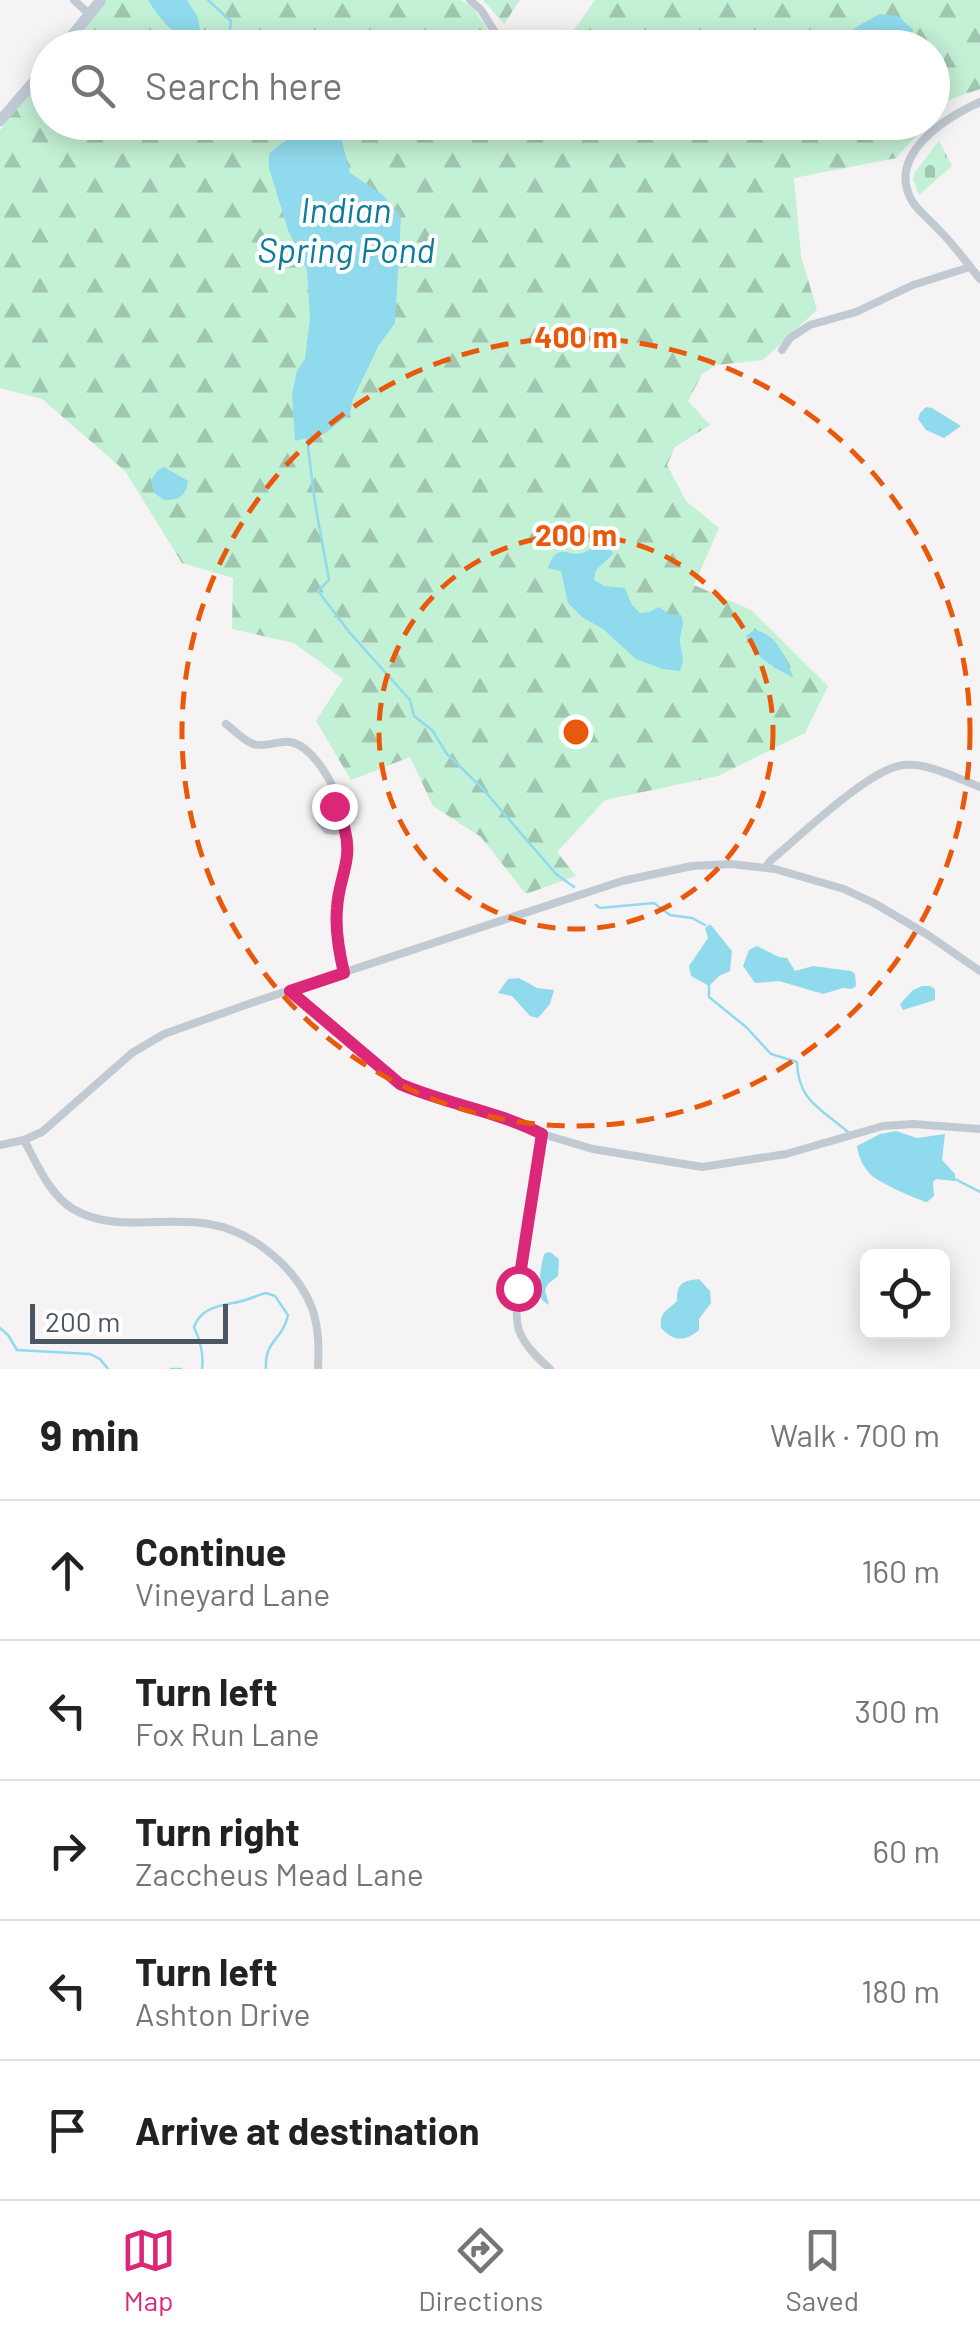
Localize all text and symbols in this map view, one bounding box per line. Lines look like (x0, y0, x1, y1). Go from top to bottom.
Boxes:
search box (30, 30, 950, 140)
icon: search (65, 58, 120, 113)
text: Search here (145, 62, 343, 108)
water label: Indian Spring Pond (257, 188, 435, 270)
text: 400 m (534, 318, 618, 354)
text: 200 m (535, 516, 617, 552)
centre of rings (558, 714, 594, 750)
route end (312, 784, 358, 830)
map controls (860, 1249, 950, 1339)
button: locate (860, 1249, 950, 1339)
route start (496, 1266, 542, 1312)
scale bar (30, 1299, 228, 1344)
text: 200 m (45, 1304, 120, 1338)
text: 9 min (40, 1409, 139, 1459)
text: Walk · 700 m (770, 1415, 940, 1453)
text: Continue (135, 1528, 286, 1574)
icon: ahead (40, 1543, 95, 1598)
text: 160 m (861, 1551, 940, 1589)
text: Vineyard Lane (135, 1574, 330, 1612)
text: Turn left (135, 1668, 278, 1714)
icon: left (40, 1683, 95, 1738)
text: 300 m (854, 1691, 940, 1729)
text: Fox Run Lane (135, 1714, 320, 1752)
text: Turn right (135, 1808, 300, 1854)
icon: right (40, 1823, 95, 1878)
text: 60 m (873, 1831, 940, 1869)
text: Zaccheus Mead Lane (135, 1854, 424, 1892)
text: Turn left (135, 1948, 278, 1994)
icon: left (40, 1963, 95, 2018)
text: 180 m (861, 1971, 940, 2009)
text: Ashton Drive (135, 1994, 311, 2032)
icon: arrive (40, 2103, 95, 2158)
text: Arrive at destination (135, 2107, 480, 2153)
tab: Map (121, 2223, 176, 2317)
tab: Directions (418, 2223, 543, 2317)
tab: Saved (785, 2223, 859, 2317)

